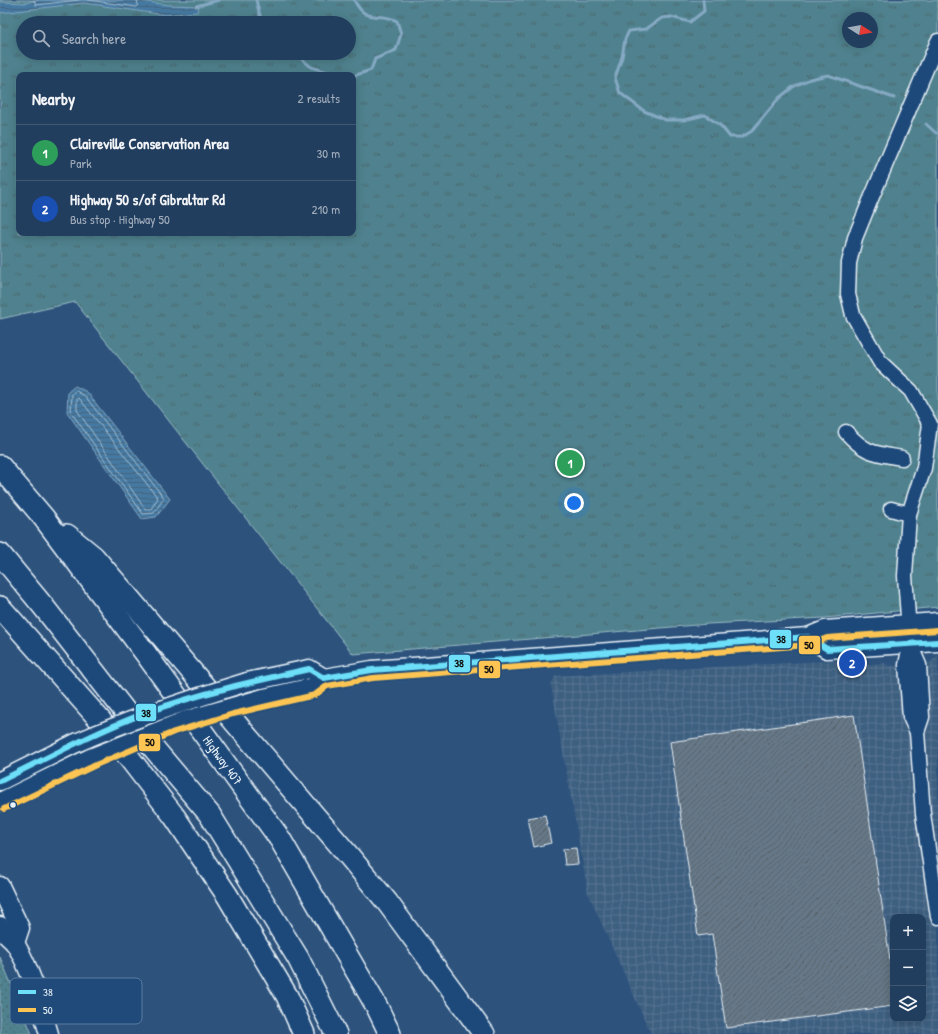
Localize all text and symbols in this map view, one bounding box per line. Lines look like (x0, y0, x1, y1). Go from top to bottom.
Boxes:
north arrow (842, 12, 878, 48)
search box (16, 16, 356, 60)
icon: search (30, 27, 52, 49)
text: Search here (62, 28, 126, 49)
text: Nearby (32, 87, 75, 110)
text: 2 results (298, 89, 340, 107)
text: Claireville Conservation Area (70, 133, 229, 154)
text: 1 (43, 144, 47, 162)
text: 30 m (317, 144, 340, 162)
text: Park (70, 154, 92, 172)
text: Highway 50 s/of Gibraltar Rd (70, 189, 225, 210)
text: 2 (42, 200, 48, 218)
text: 210 m (312, 200, 340, 218)
text: Bus stop · Highway 50 (70, 210, 170, 228)
pin: 1 (557, 448, 583, 478)
your location (564, 493, 584, 513)
line badge: 38 (769, 629, 792, 649)
text: 38 (776, 632, 786, 646)
line badge: 50 (798, 635, 821, 655)
text: 50 (804, 638, 814, 652)
pin: 2 (839, 648, 865, 678)
line badge: 38 (448, 654, 471, 673)
text: 38 (454, 656, 464, 670)
line badge: 50 (478, 660, 501, 679)
text: 50 (484, 662, 494, 676)
line badge: 38 (135, 703, 157, 722)
text: 38 (141, 706, 151, 720)
street label: Highway 407 (199, 732, 247, 788)
line badge: 50 (138, 733, 161, 752)
text: 50 (145, 735, 155, 749)
unlabelled marker (8, 800, 18, 810)
map controls (890, 914, 926, 1022)
button: + (890, 914, 926, 950)
button: − (890, 950, 926, 986)
legend (10, 978, 142, 1024)
text: 38 (43, 985, 53, 999)
button: layers (890, 986, 926, 1022)
text: 50 (43, 1003, 53, 1017)

